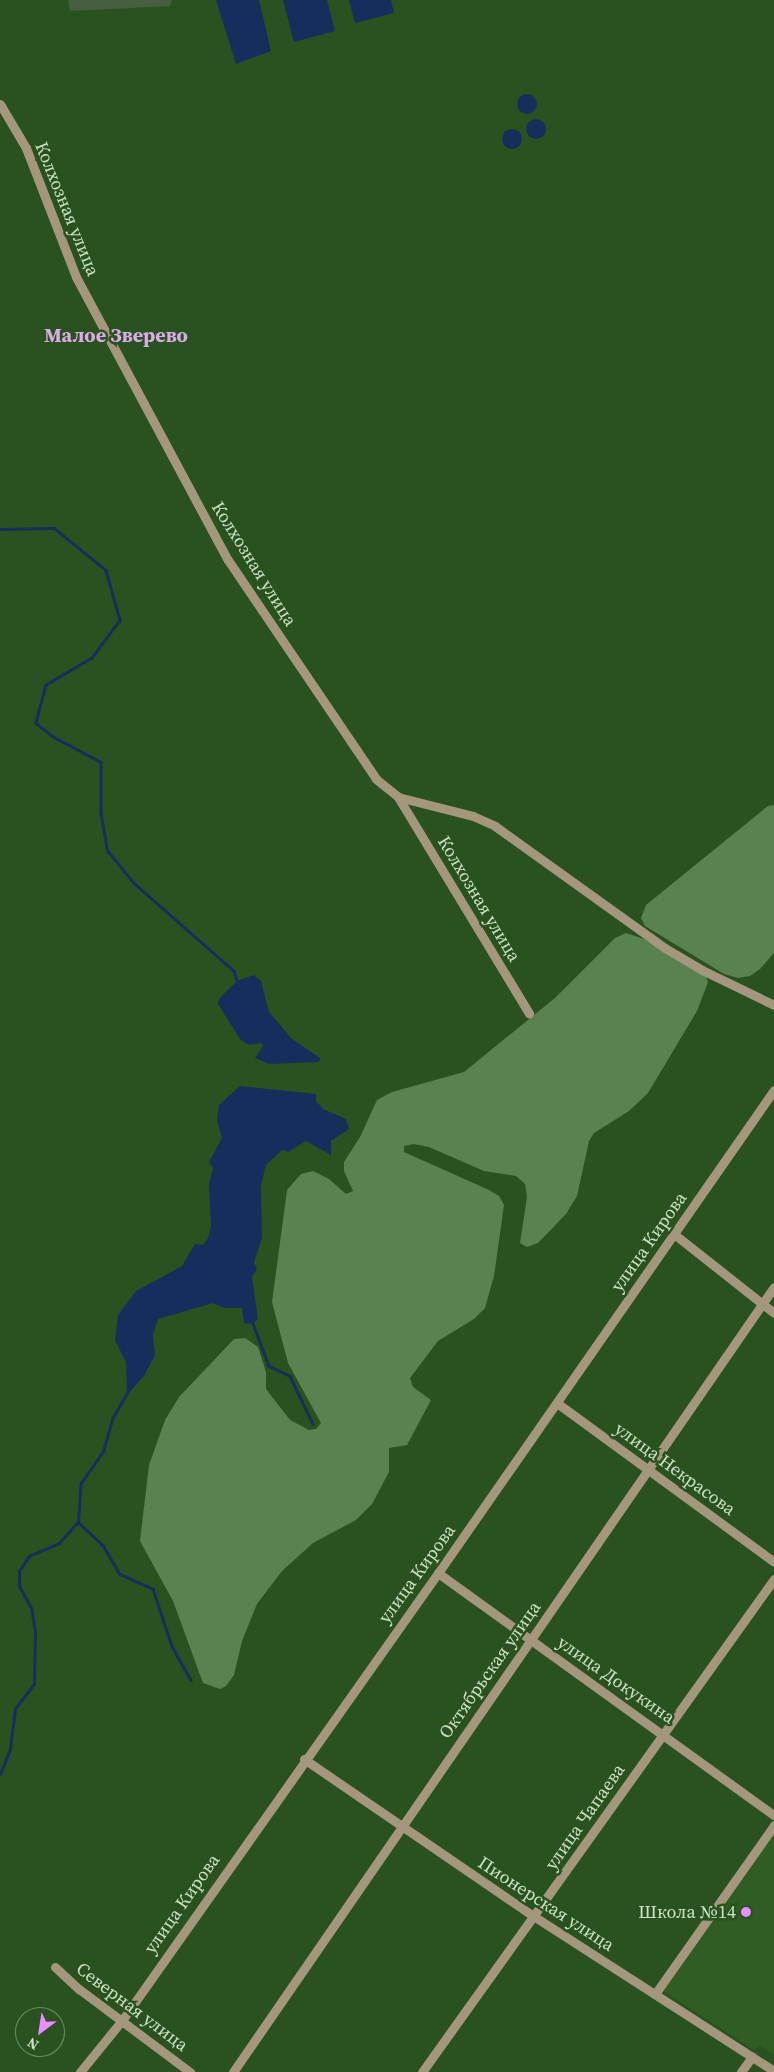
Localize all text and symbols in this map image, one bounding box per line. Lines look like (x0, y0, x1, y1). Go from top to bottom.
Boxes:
street label: Колхозная улица (30, 139, 104, 279)
district label: Малое Зверево (44, 323, 188, 347)
street label: Колхозная улица (207, 498, 301, 630)
street label: Колхозная улица (433, 832, 525, 966)
street label: улица Кирова (607, 1188, 691, 1296)
street label: улица Некрасова (610, 1418, 740, 1520)
street label: улица Кирова (374, 1520, 460, 1628)
street label: Октябрьская улица (435, 1597, 545, 1743)
street label: улица Докукина (553, 1631, 679, 1729)
street label: улица Чапаева (541, 1760, 629, 1874)
street label: улица Кирова (140, 1850, 224, 1958)
street label: Пионерская улица (474, 1852, 618, 1956)
place label: Школа №14 (638, 1901, 736, 1923)
marker: Школа №14 (740, 1906, 752, 1918)
street label: Северная улица (72, 1958, 192, 2056)
north arrow (15, 2007, 65, 2057)
text: N (23, 2033, 42, 2055)

